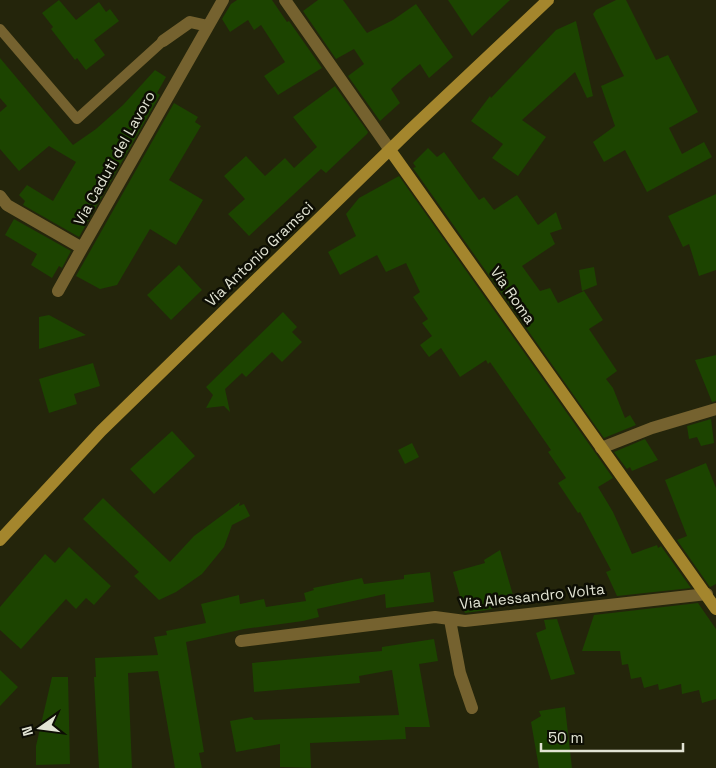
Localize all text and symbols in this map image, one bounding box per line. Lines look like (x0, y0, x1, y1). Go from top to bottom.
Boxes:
street label: Via Caduti del Lavoro (69, 87, 159, 229)
street label: Via Antonio Gramsci (201, 198, 317, 310)
street label: Via Roma (486, 263, 540, 328)
street label: Via Alessandro Volta (458, 579, 606, 613)
north arrow (15, 703, 65, 753)
scale bar (541, 720, 684, 752)
text: N (18, 724, 37, 738)
text: 50 m (548, 728, 583, 747)

